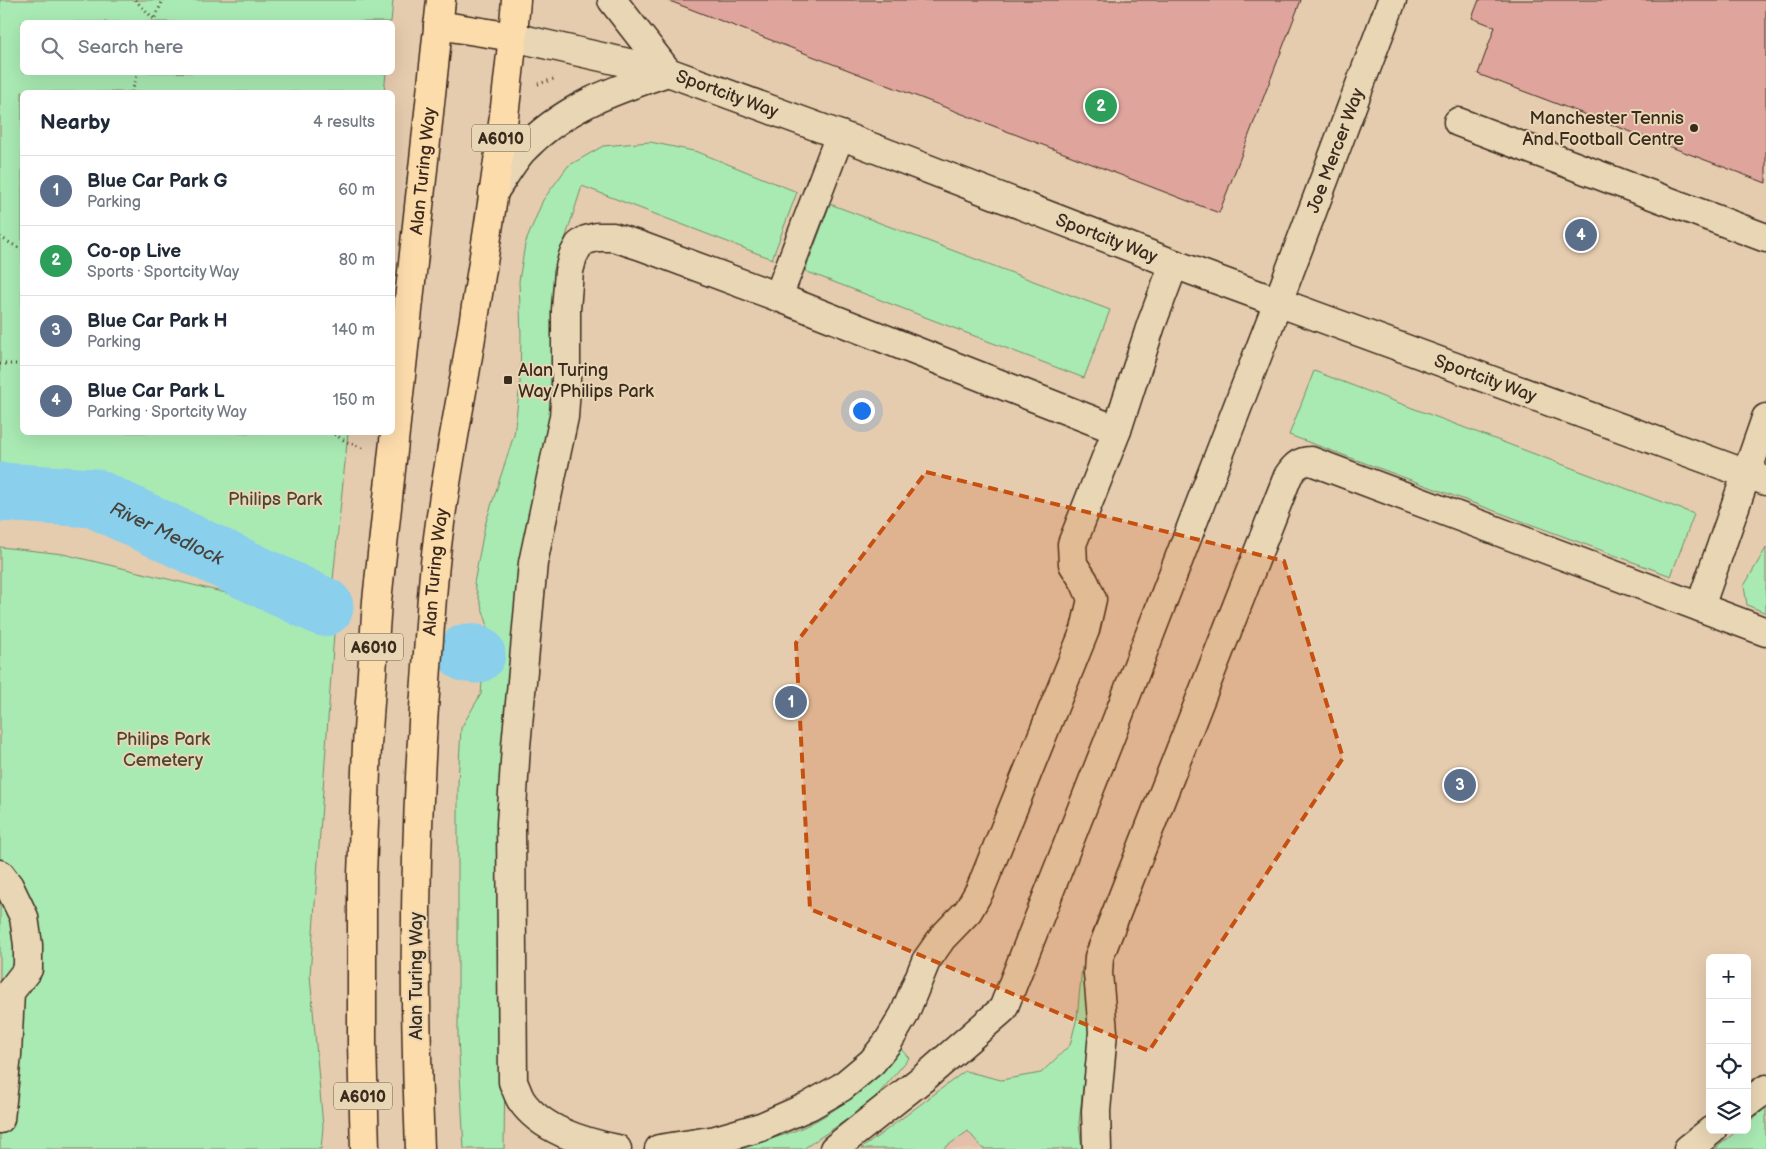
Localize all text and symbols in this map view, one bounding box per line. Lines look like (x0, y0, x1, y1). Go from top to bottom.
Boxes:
search box (20, 20, 395, 75)
icon: search (38, 34, 66, 62)
text: Search here (78, 36, 183, 59)
street label: Sportcity Way (673, 66, 782, 123)
street label: Joe Mercer Way (1303, 85, 1369, 216)
pin: 2 (1085, 87, 1117, 125)
street label: Alan Turing Way (406, 105, 441, 236)
place label: Manchester Tennis And Football Centre (1523, 108, 1684, 150)
text: Nearby (40, 110, 110, 135)
text: 4 results (313, 113, 375, 132)
marker: Manchester Tennis And Football Centre (1688, 122, 1700, 134)
road number: A6010 (472, 125, 530, 152)
text: Blue Car Park G (87, 170, 228, 193)
text: 1 (53, 181, 59, 200)
text: 60 m (338, 181, 375, 200)
text: Parking (87, 193, 141, 212)
street label: Sportcity Way (1053, 209, 1161, 268)
pin: 4 (1565, 216, 1597, 254)
text: Co-op Live (87, 240, 181, 263)
text: 2 (51, 251, 61, 270)
text: 80 m (339, 251, 375, 270)
text: Sports · Sportcity Way (87, 263, 239, 282)
text: Blue Car Park H (87, 310, 228, 333)
text: 3 (51, 321, 61, 340)
text: 140 m (332, 321, 375, 340)
text: Parking (87, 333, 141, 352)
street label: Sportcity Way (1431, 350, 1540, 407)
place label: Alan Turing Way/Philips Park (518, 360, 654, 402)
marker: Alan Turing Way/Philips Park (502, 374, 514, 386)
text: Blue Car Park L (87, 380, 225, 403)
text: 4 (51, 391, 61, 410)
text: 150 m (333, 391, 375, 410)
your location (849, 398, 875, 424)
text: Parking · Sportcity Way (87, 403, 247, 422)
park label: Philips Park (228, 489, 322, 510)
water label: River Medlock (106, 497, 227, 571)
street label: Alan Turing Way (419, 506, 453, 636)
road number: A6010 (345, 634, 403, 660)
pin: 1 (775, 683, 807, 721)
park label: Philips Park Cemetery (116, 729, 210, 771)
pin: 3 (1444, 766, 1476, 804)
street label: Alan Turing Way (406, 911, 427, 1040)
map controls (1706, 954, 1751, 1134)
button: + (1706, 954, 1751, 999)
button: − (1706, 999, 1751, 1044)
button: locate (1706, 1044, 1751, 1089)
road number: A6010 (334, 1082, 392, 1110)
button: layers (1706, 1089, 1751, 1134)

